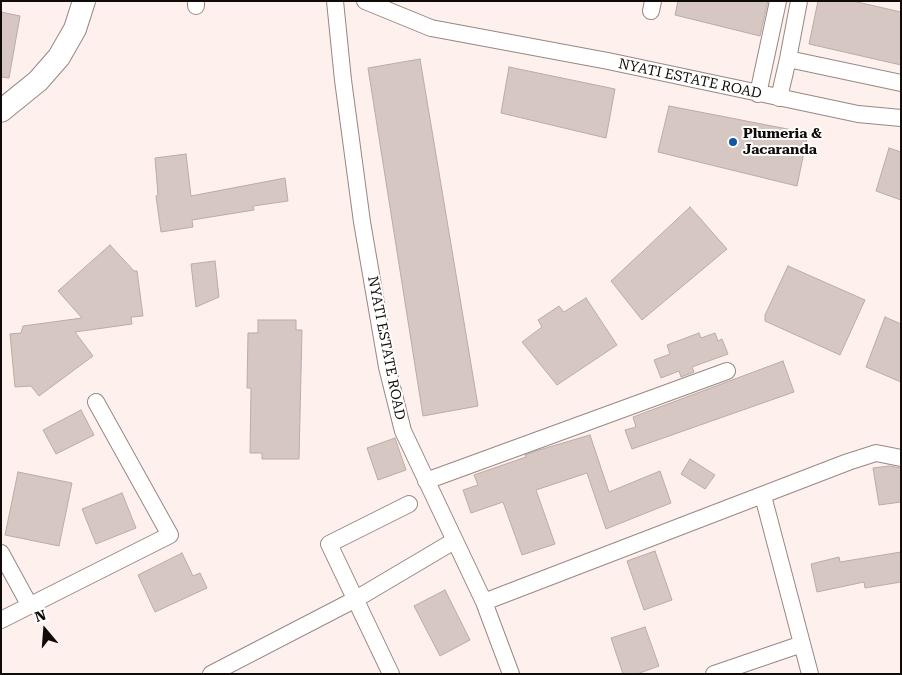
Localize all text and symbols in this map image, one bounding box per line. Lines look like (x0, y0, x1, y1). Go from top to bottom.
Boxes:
street label: NYATI ESTATE ROAD (617, 56, 763, 102)
place label: Plumeria & Jacaranda (743, 126, 822, 158)
marker: Plumeria & Jacaranda (727, 136, 739, 148)
street label: NYATI ESTATE ROAD (364, 275, 408, 421)
north arrow (20, 605, 70, 655)
text: N (33, 606, 48, 625)

